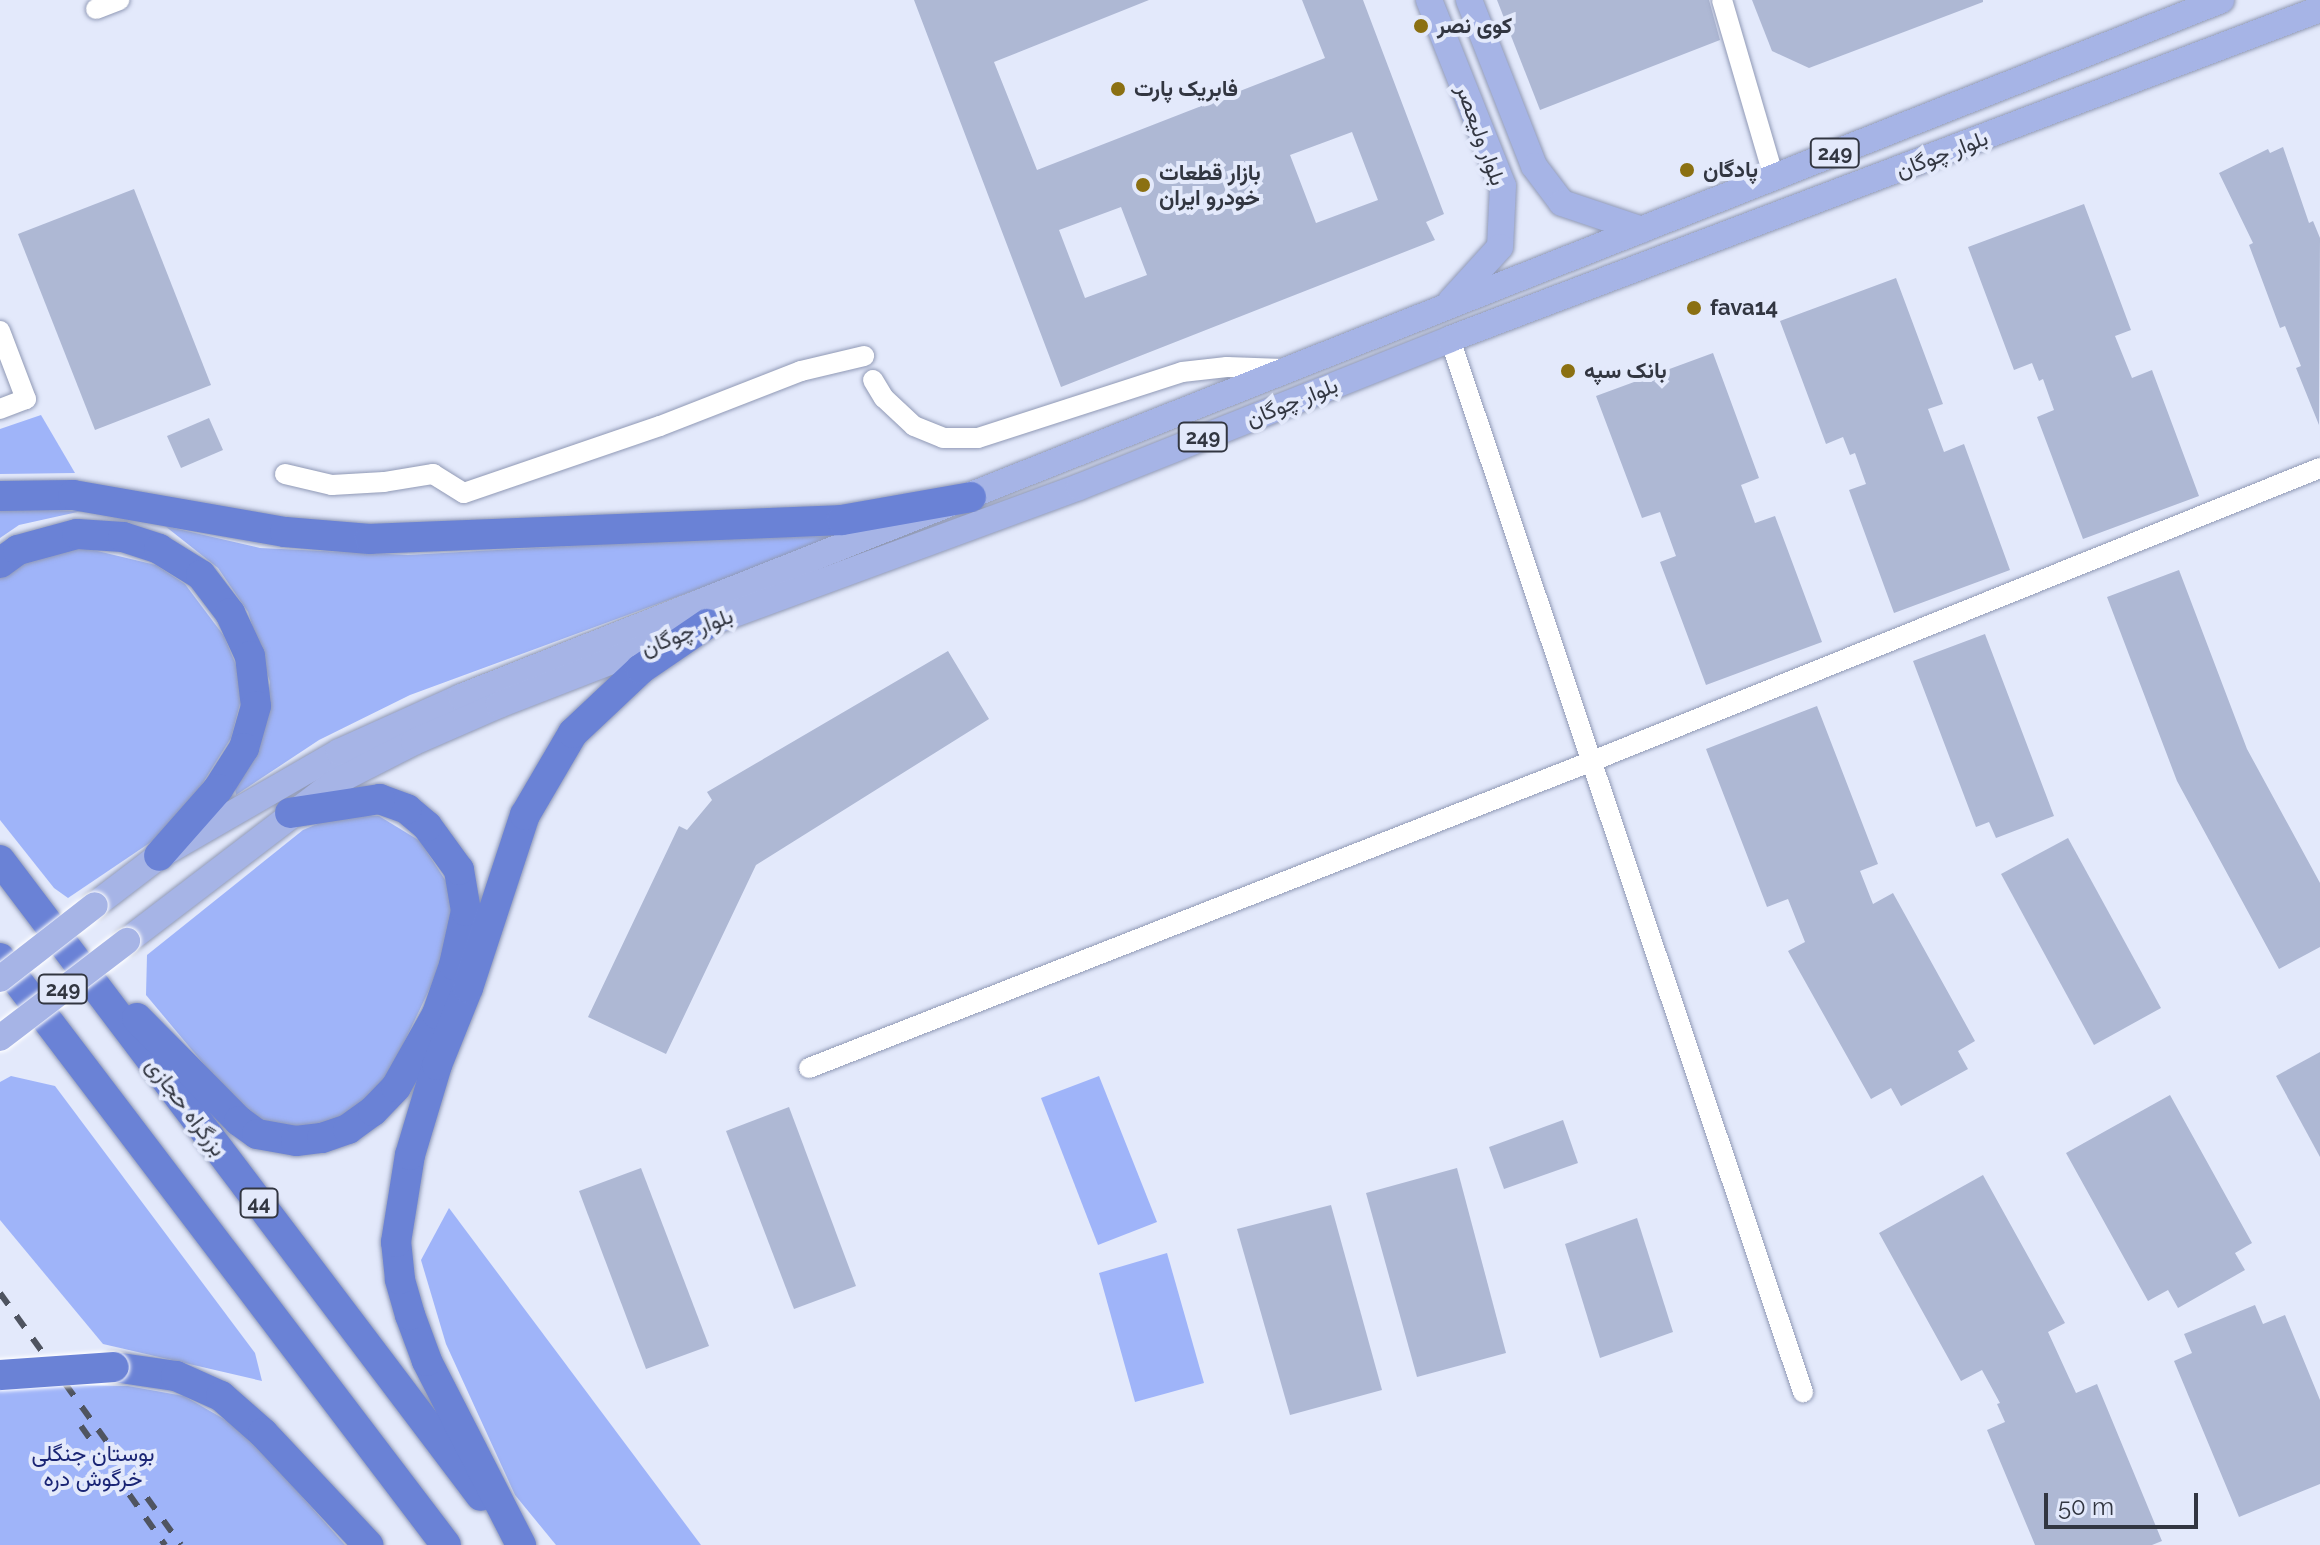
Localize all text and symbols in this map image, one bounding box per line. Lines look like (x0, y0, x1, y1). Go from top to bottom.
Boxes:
place label: کوی نصر (1437, 13, 1512, 39)
marker: کوی نصر (1412, 17, 1430, 35)
place label: فابریک پارت (1134, 76, 1238, 102)
marker: فابریک پارت (1109, 80, 1127, 98)
street label: بلوار ولیعصر (1451, 81, 1511, 189)
street label: بلوار چوگان (1892, 124, 1992, 184)
road number: 249 (1809, 137, 1861, 169)
place label: پادگان (1703, 157, 1758, 183)
place label: بازار قطعات خودرو ایران (1159, 159, 1261, 210)
marker: پادگان (1678, 161, 1696, 179)
marker: بازار قطعات خودرو ایران (1134, 176, 1152, 194)
place label: fava14 (1710, 295, 1778, 321)
marker: fava14 (1685, 299, 1703, 317)
place label: بانک سپه (1584, 358, 1667, 384)
marker: بانک سپه (1559, 362, 1577, 380)
street label: بلوار چوگان (1242, 372, 1342, 432)
road number: 249 (1177, 421, 1229, 453)
street label: بلوار چوگان (637, 602, 737, 662)
road number: 249 (37, 973, 89, 1005)
street label: بزرگراه حجازی (140, 1053, 232, 1161)
road number: 44 (239, 1187, 279, 1219)
park label: بوستان جنگلی خرگوش دره (32, 1440, 154, 1492)
scale bar (2048, 1477, 2202, 1527)
text: 50 m (2058, 1492, 2114, 1521)

